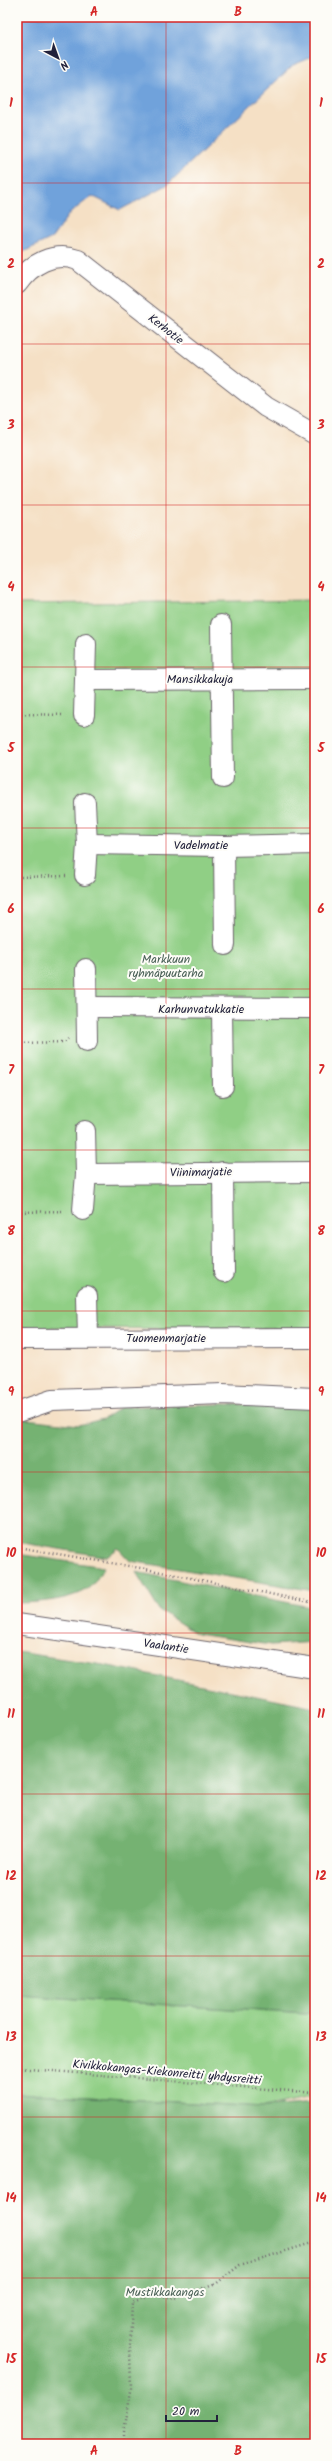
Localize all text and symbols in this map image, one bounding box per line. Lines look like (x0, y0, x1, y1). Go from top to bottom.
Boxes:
text: A (90, 2, 98, 23)
text: B (234, 2, 242, 23)
north arrow (38, 38, 78, 78)
text: N (55, 56, 72, 74)
text: 1 (9, 93, 13, 114)
text: 1 (319, 93, 323, 114)
text: 2 (7, 254, 15, 275)
text: 2 (317, 254, 325, 275)
street label: Kerhotie (144, 309, 188, 350)
text: 3 (6, 415, 15, 436)
text: 3 (316, 415, 325, 436)
text: 4 (7, 577, 15, 598)
text: 4 (317, 577, 325, 598)
street label: Mansikkakuja (167, 670, 234, 689)
text: 5 (7, 738, 16, 759)
text: 5 (317, 738, 326, 759)
street label: Vadelmatie (174, 836, 229, 855)
text: 6 (7, 899, 15, 920)
text: 6 (317, 899, 325, 920)
park label: Markkuun ryhmäpuutarha (129, 950, 204, 983)
street label: Karhunvatukkatie (158, 1000, 245, 1019)
text: 7 (8, 1060, 15, 1081)
text: 7 (318, 1060, 325, 1081)
street label: Viinimarjatie (170, 1162, 233, 1183)
text: 8 (7, 1221, 15, 1242)
text: 8 (317, 1221, 325, 1242)
street label: Tuomenmarjatie (126, 1329, 206, 1348)
text: 9 (8, 1382, 15, 1403)
text: 9 (318, 1382, 325, 1403)
text: 10 (6, 1543, 17, 1564)
text: 10 (316, 1543, 327, 1564)
street label: Vaalantie (142, 1634, 190, 1659)
text: 11 (7, 1704, 15, 1725)
text: 11 (317, 1704, 325, 1725)
text: 12 (5, 1866, 17, 1887)
text: 12 (315, 1866, 327, 1887)
text: 13 (5, 2027, 17, 2048)
text: 13 (315, 2027, 327, 2048)
street label: Kivikkokangas-Kiekonreitti yhdysreitti (72, 2055, 263, 2090)
text: 14 (5, 2188, 17, 2209)
text: 14 (315, 2188, 327, 2209)
park label: Mustikkakangas (126, 2283, 204, 2302)
text: 15 (6, 2349, 18, 2370)
text: 15 (316, 2349, 328, 2370)
scale bar (166, 2397, 217, 2423)
text: 20 m (172, 2402, 200, 2421)
text: A (90, 2441, 98, 2461)
text: B (234, 2441, 242, 2461)

